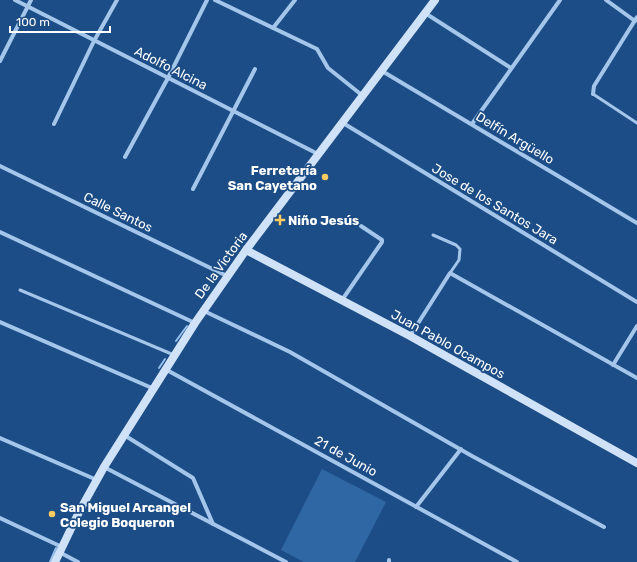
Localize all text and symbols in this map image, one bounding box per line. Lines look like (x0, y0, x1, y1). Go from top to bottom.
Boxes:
scale bar (10, 8, 110, 34)
text: 100 m (16, 15, 50, 29)
street label: Adolfo Alcina (132, 43, 210, 93)
street label: Delfín Argüello (473, 109, 557, 168)
street label: Jose de los Santos Jara (429, 160, 561, 248)
place label: Ferretería San Cayetano (228, 163, 317, 193)
marker: Ferretería San Cayetano (320, 172, 330, 182)
street label: Calle Santos (81, 189, 155, 235)
place label: Niño Jesús (288, 213, 359, 228)
marker: Niño Jesús (275, 215, 285, 225)
street label: De la Victoria (192, 229, 250, 301)
street label: Juan Pablo Ocampos (388, 306, 508, 382)
street label: 21 de Junio (312, 433, 380, 479)
place label: San Miguel Arcangel Colegio Boqueron (60, 500, 191, 530)
marker: San Miguel Arcangel Colegio Boqueron (47, 509, 57, 519)

